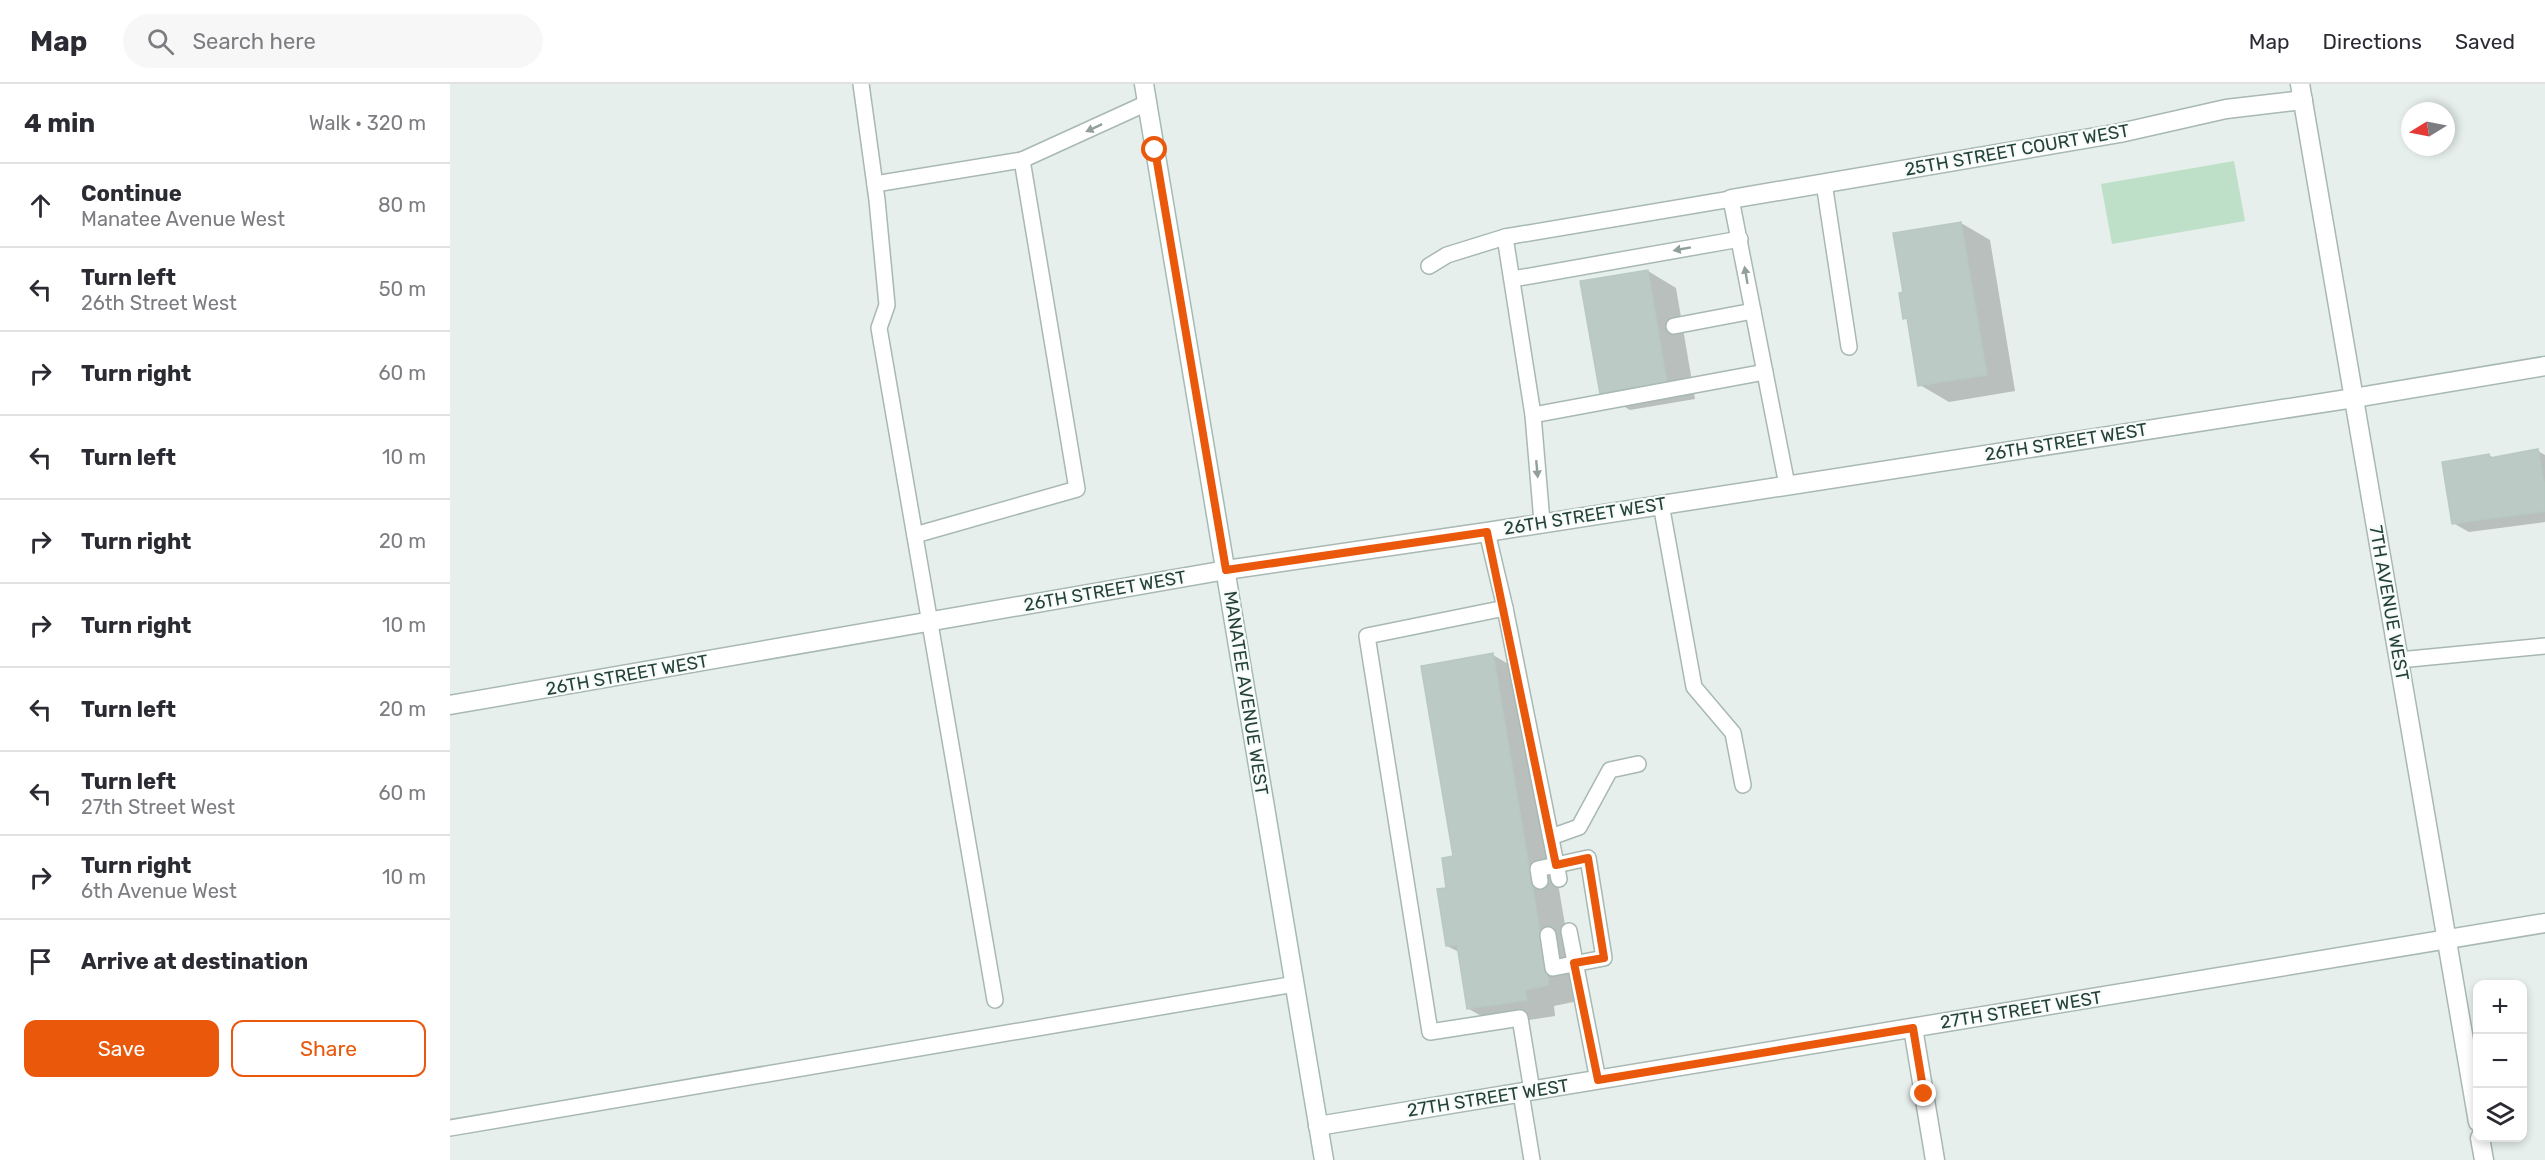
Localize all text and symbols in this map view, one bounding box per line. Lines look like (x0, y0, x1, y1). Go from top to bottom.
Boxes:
search box (123, 14, 543, 68)
text: Map (30, 25, 87, 58)
icon: search (144, 25, 177, 58)
text: Search here (192, 28, 316, 55)
text: Map (2249, 29, 2290, 54)
text: Directions (2323, 29, 2422, 54)
text: Saved (2455, 29, 2515, 54)
north arrow (2401, 102, 2455, 156)
text: 4 min (24, 108, 95, 139)
text: Walk · 320 m (309, 111, 426, 135)
street label: 25TH STREET COURT WEST (1903, 119, 2131, 181)
one-way arrow (1085, 123, 1102, 132)
route start (1141, 136, 1167, 162)
text: Continue (81, 180, 182, 207)
icon: ahead (24, 189, 57, 222)
text: 80 m (378, 193, 426, 217)
text: Manatee Avenue West (81, 207, 285, 231)
one-way arrow (1672, 245, 1691, 254)
text: Turn left (81, 264, 176, 291)
one-way arrow (1741, 265, 1750, 284)
icon: left (24, 273, 57, 306)
text: 50 m (379, 277, 426, 301)
text: 26th Street West (81, 291, 237, 315)
icon: right (24, 357, 57, 390)
text: Turn right (81, 360, 191, 387)
text: 60 m (379, 361, 426, 385)
street label: 26TH STREET WEST (1983, 418, 2149, 466)
icon: left (24, 441, 57, 474)
text: Turn left (81, 444, 176, 471)
text: 10 m (382, 445, 426, 469)
one-way arrow (1532, 459, 1542, 478)
street label: 26TH STREET WEST (1502, 492, 1668, 540)
street label: 7TH AVENUE WEST (2365, 524, 2413, 682)
icon: right (24, 525, 57, 558)
text: Turn right (81, 528, 191, 555)
text: 20 m (379, 529, 426, 553)
street label: 26TH STREET WEST (1022, 566, 1188, 616)
street label: MANATEE AVENUE WEST (1219, 589, 1273, 797)
icon: right (24, 609, 57, 642)
text: Turn right (81, 612, 191, 639)
text: 10 m (382, 613, 426, 637)
street label: 26TH STREET WEST (544, 650, 710, 700)
icon: left (24, 693, 57, 726)
text: Turn left (81, 696, 176, 723)
text: 20 m (379, 697, 426, 721)
text: Turn left (81, 768, 176, 795)
icon: left (24, 777, 57, 810)
text: 60 m (379, 781, 426, 805)
text: 27th Street West (81, 795, 235, 819)
text: Turn right (81, 852, 191, 879)
icon: right (24, 861, 57, 894)
text: 10 m (382, 865, 426, 889)
text: 6th Avenue West (81, 879, 237, 903)
icon: arrive (24, 945, 57, 978)
text: Arrive at destination (81, 948, 308, 975)
map controls (2473, 980, 2527, 1142)
button: + (2473, 980, 2527, 1034)
street label: 27TH STREET WEST (1939, 986, 2103, 1034)
button: Save (24, 1020, 219, 1077)
button: Share (231, 1020, 426, 1077)
button: − (2473, 1034, 2527, 1088)
street label: 27TH STREET WEST (1406, 1074, 1570, 1122)
route end (1910, 1080, 1936, 1106)
button: layers (2473, 1088, 2527, 1142)

